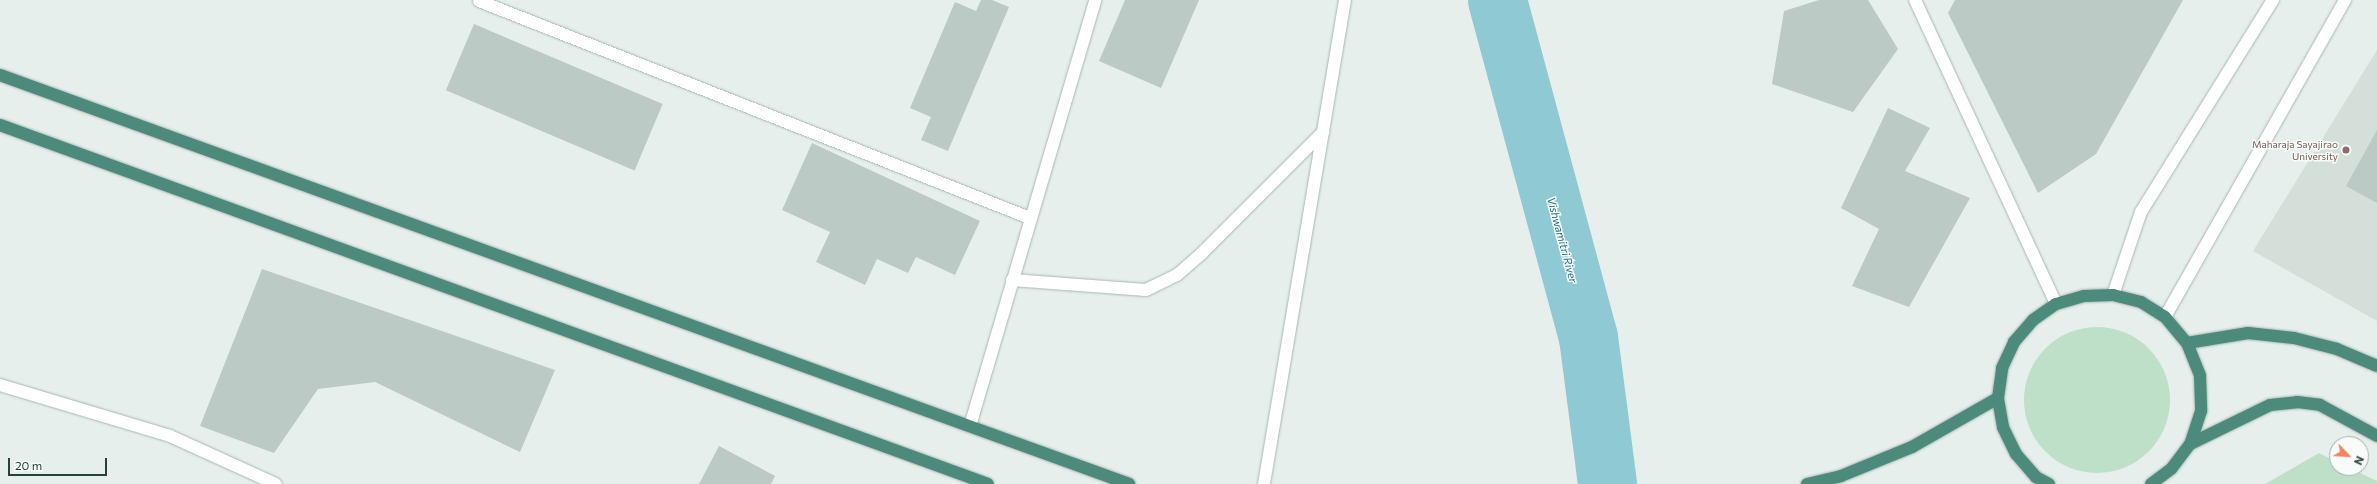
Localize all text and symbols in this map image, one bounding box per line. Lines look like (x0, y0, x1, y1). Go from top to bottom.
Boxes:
place label: Maharaja Sayajirao University (2252, 138, 2338, 162)
marker: Maharaja Sayajirao University (2341, 145, 2351, 155)
water label: Vishwamitri River (1544, 196, 1580, 284)
north arrow (2329, 436, 2369, 476)
scale bar (10, 450, 109, 476)
text: N (2352, 454, 2367, 467)
text: 20 m (15, 458, 42, 472)

